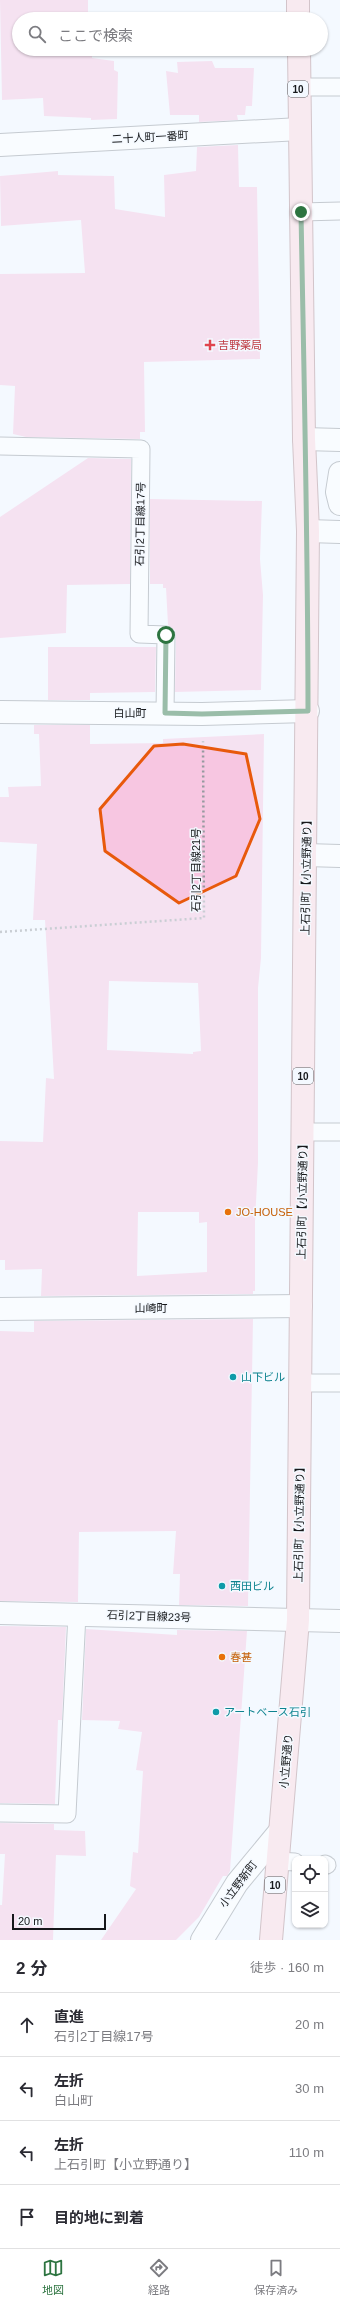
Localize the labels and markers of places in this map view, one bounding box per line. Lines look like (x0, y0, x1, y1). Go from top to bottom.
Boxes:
place label: 吉野薬局 (218, 339, 262, 351)
marker: 吉野薬局 (205, 340, 215, 350)
place label: JO-HOUSE (236, 1206, 293, 1218)
marker: JO-HOUSE (223, 1207, 233, 1217)
place label: 山下ビル (241, 1371, 285, 1383)
marker: 山下ビル (228, 1372, 238, 1382)
place label: 西田ビル (230, 1580, 274, 1592)
marker: 西田ビル (217, 1581, 227, 1591)
place label: 春甚 (230, 1651, 252, 1663)
marker: 春甚 (217, 1652, 227, 1662)
place label: アートベース石引 (224, 1706, 311, 1718)
marker: アートベース石引 (211, 1707, 221, 1717)

